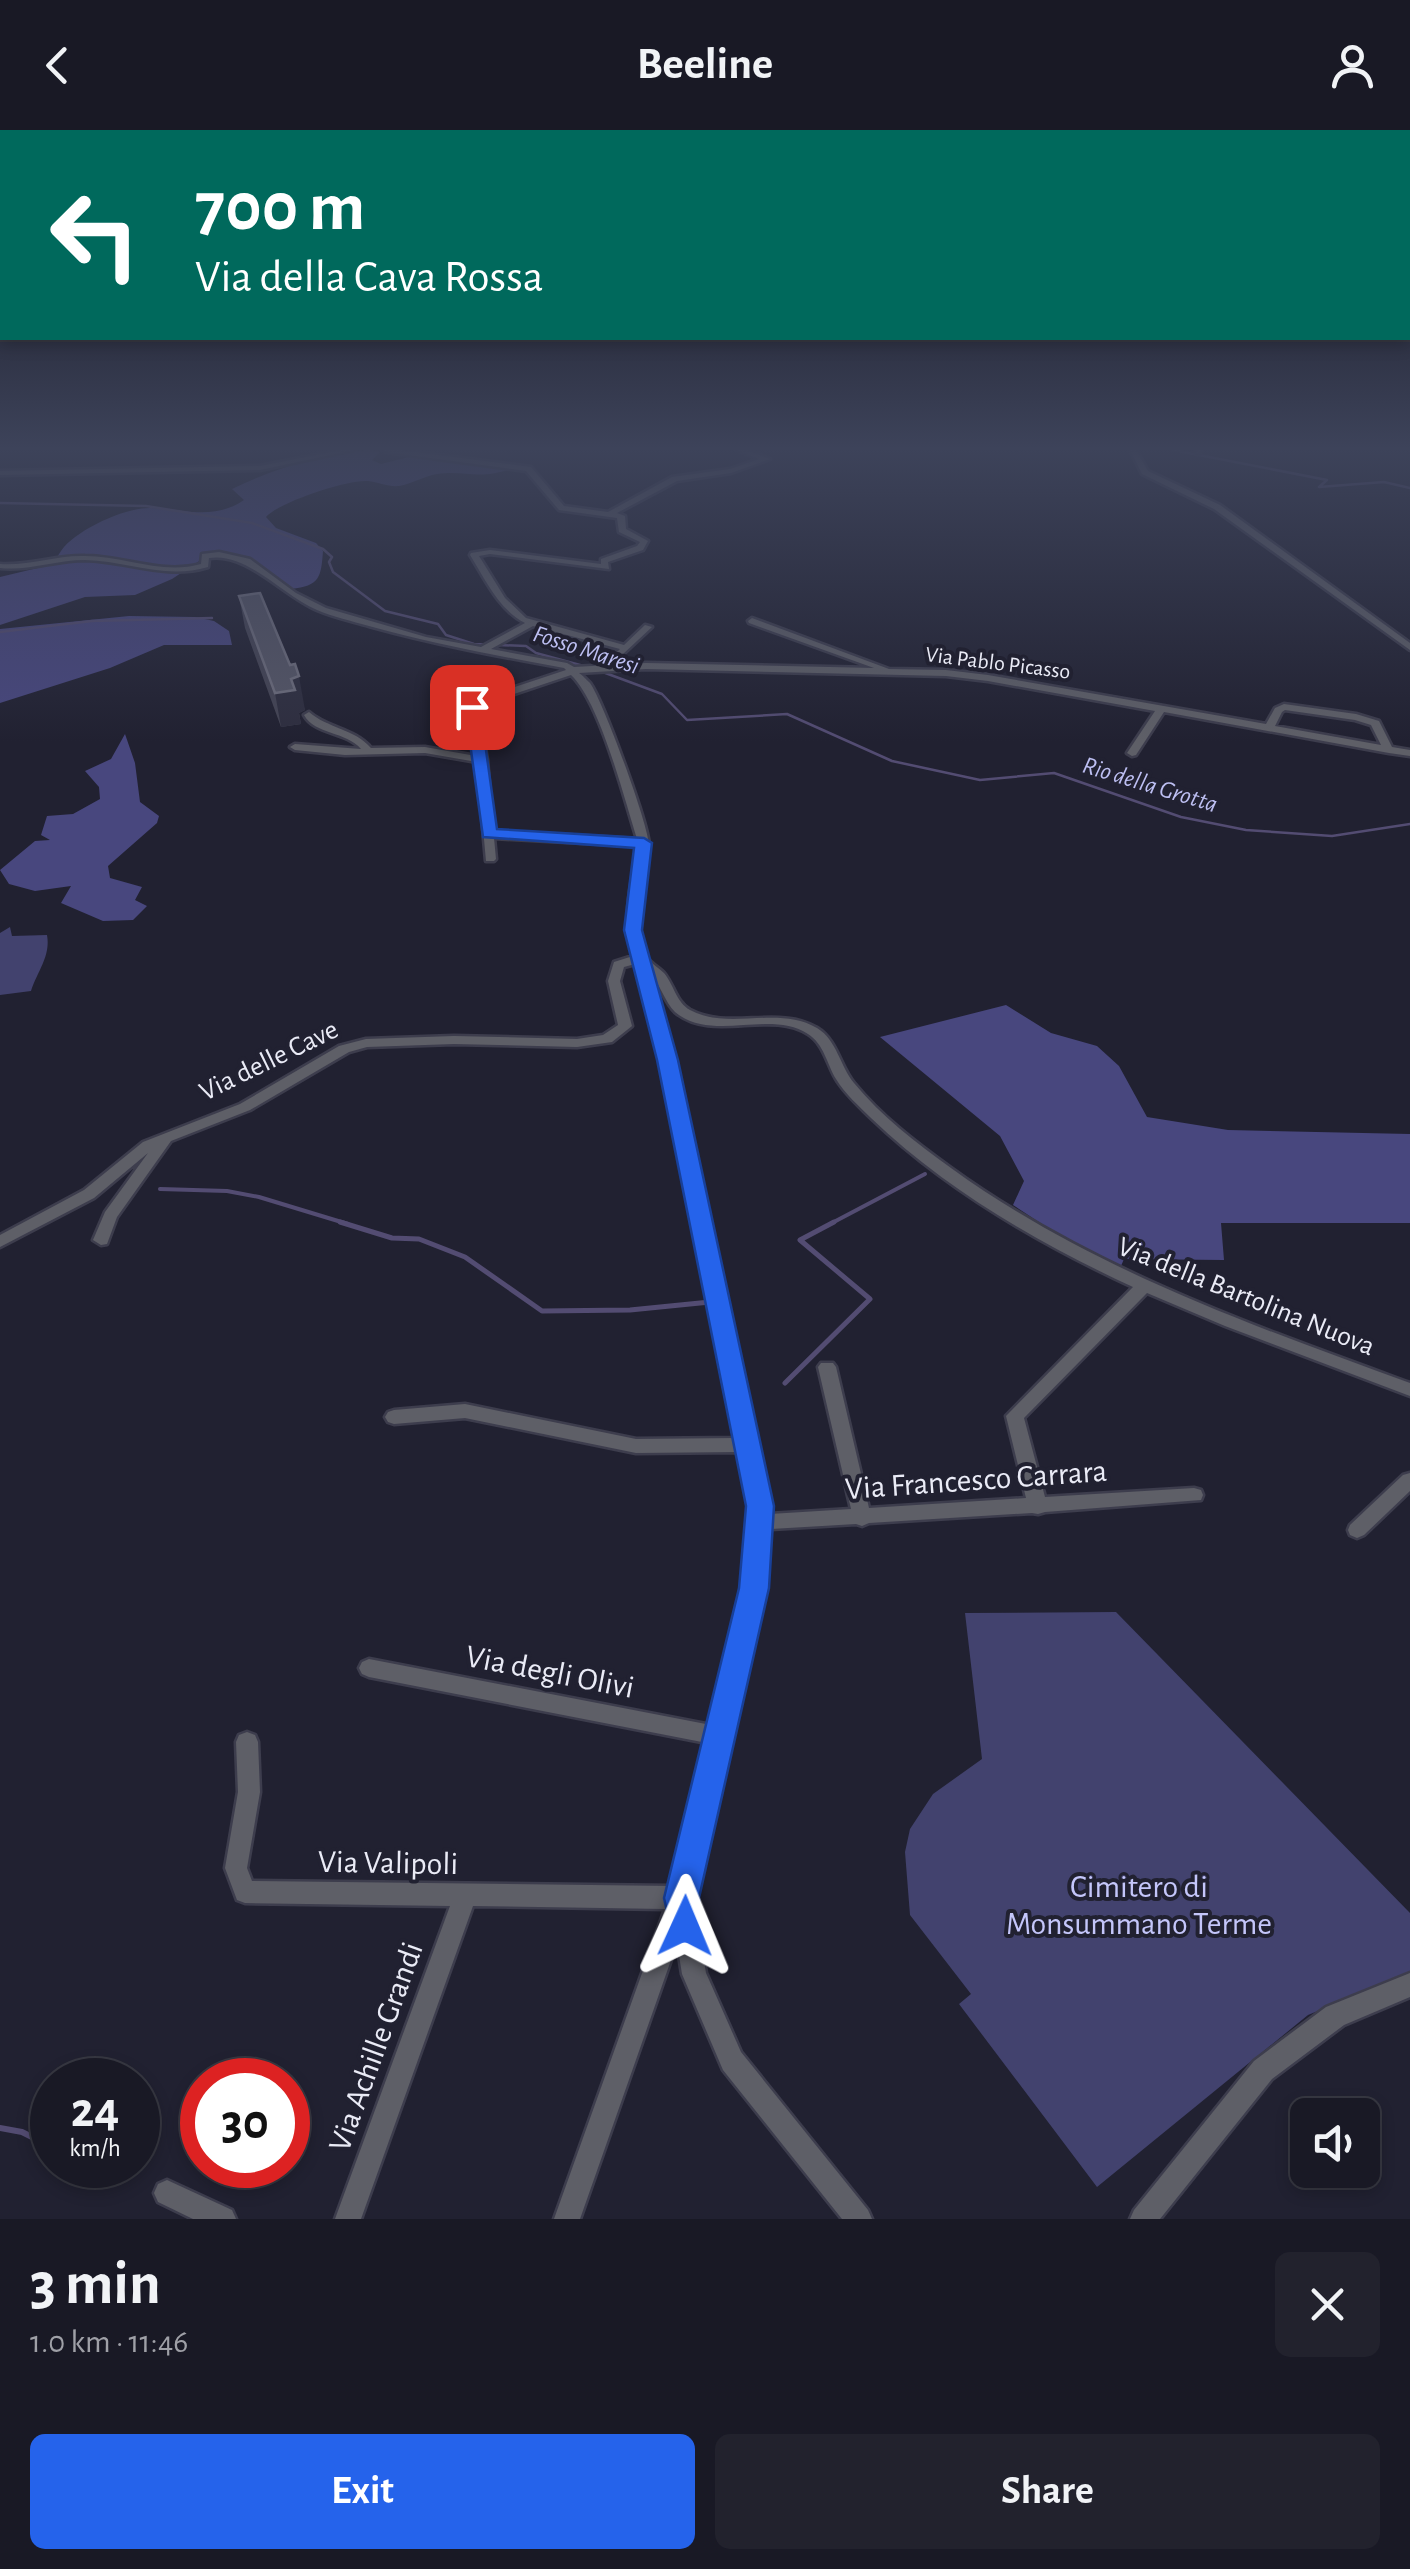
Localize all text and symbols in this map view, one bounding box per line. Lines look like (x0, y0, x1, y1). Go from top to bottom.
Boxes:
icon: back (30, 38, 85, 93)
icon: person (1325, 38, 1380, 93)
text: Beeline (637, 42, 773, 87)
icon: left (30, 170, 160, 300)
text: 700 m (195, 173, 365, 243)
text: Via della Cava Rossa (195, 255, 544, 300)
water label: Fosso Maresi (530, 621, 642, 679)
street label: Via Pablo Picasso (924, 643, 1072, 683)
pin (430, 665, 515, 750)
icon: arrive (445, 680, 500, 735)
water label: Rio della Grotta (1080, 753, 1220, 817)
street label: Via delle Cave (195, 1015, 343, 1107)
street label: Via della Bartolina Nuova (1114, 1233, 1379, 1361)
street label: Via Francesco Carrara (844, 1455, 1108, 1505)
street label: Via degli Olivi (463, 1640, 637, 1704)
street label: Via Valipoli (318, 1846, 458, 1880)
park label: Cimitero di Monsummano Terme (1006, 1871, 1272, 1940)
position arrow (633, 1874, 737, 1978)
street label: Via Achille Grandi (323, 1938, 429, 2156)
speed limit sign: 30 (180, 2058, 310, 2188)
text: 24 (71, 2086, 119, 2136)
map controls (1290, 2098, 1380, 2188)
button: sound (1290, 2098, 1380, 2188)
text: km/h (69, 2136, 121, 2161)
button: close (1275, 2252, 1380, 2357)
text: 3 min (30, 2255, 161, 2315)
text: 1.0 km · 11:46 (30, 2326, 188, 2358)
button: Exit (30, 2434, 695, 2549)
button: Share (715, 2434, 1380, 2549)

